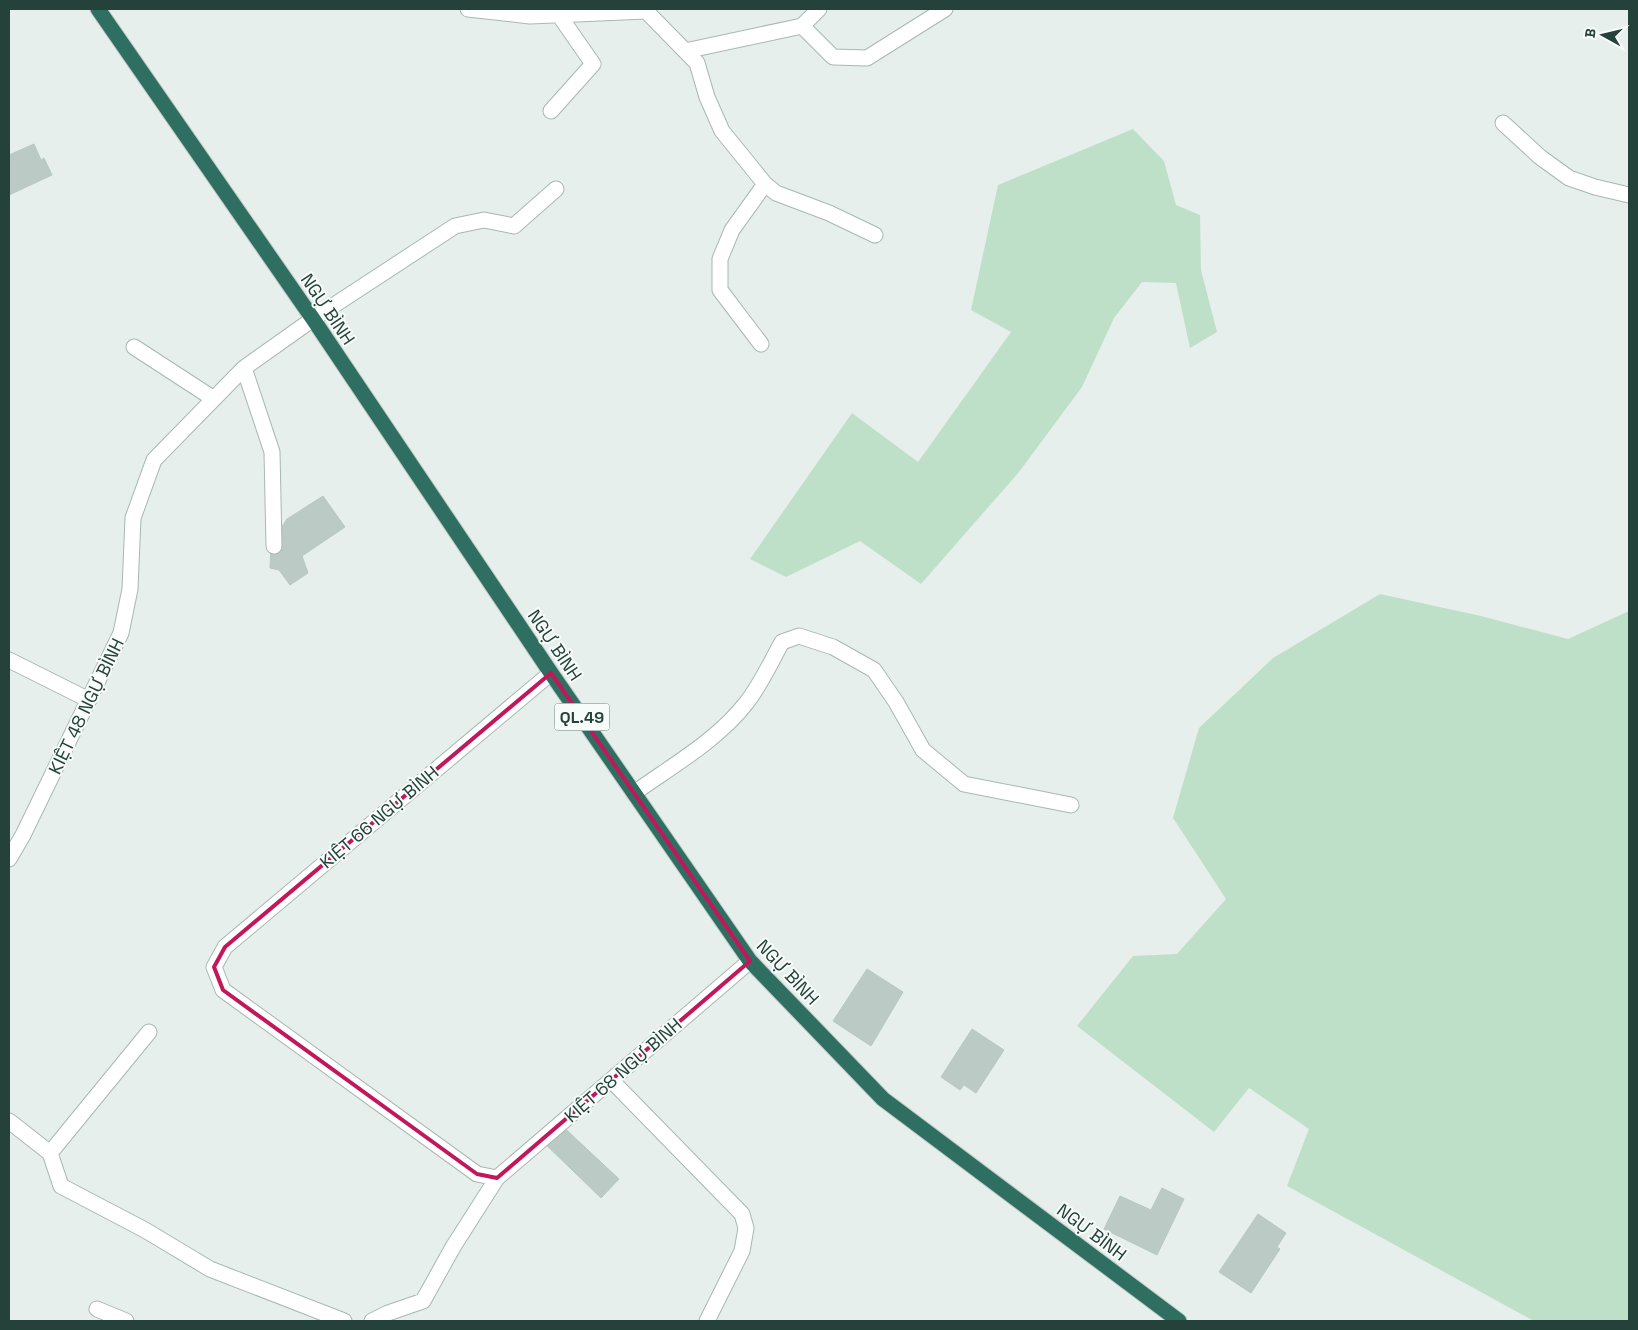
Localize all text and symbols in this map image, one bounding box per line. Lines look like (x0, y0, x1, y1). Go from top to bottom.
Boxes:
north arrow (1578, 10, 1628, 60)
text: B (1581, 27, 1600, 39)
street label: NGỰ BÌNH (296, 269, 360, 349)
street label: NGỰ BÌNH (523, 605, 587, 685)
street label: KIỆT 48 NGỰ BÌNH (43, 634, 129, 778)
road number: QL.49 (554, 704, 610, 730)
street label: KIỆT 66 NGỰ BÌNH (315, 761, 443, 873)
street label: NGỰ BÌNH (752, 934, 824, 1010)
street label: KIỆT 68 NGỰ BÌNH (559, 1013, 687, 1127)
street label: NGỰ BÌNH (1053, 1198, 1131, 1266)

